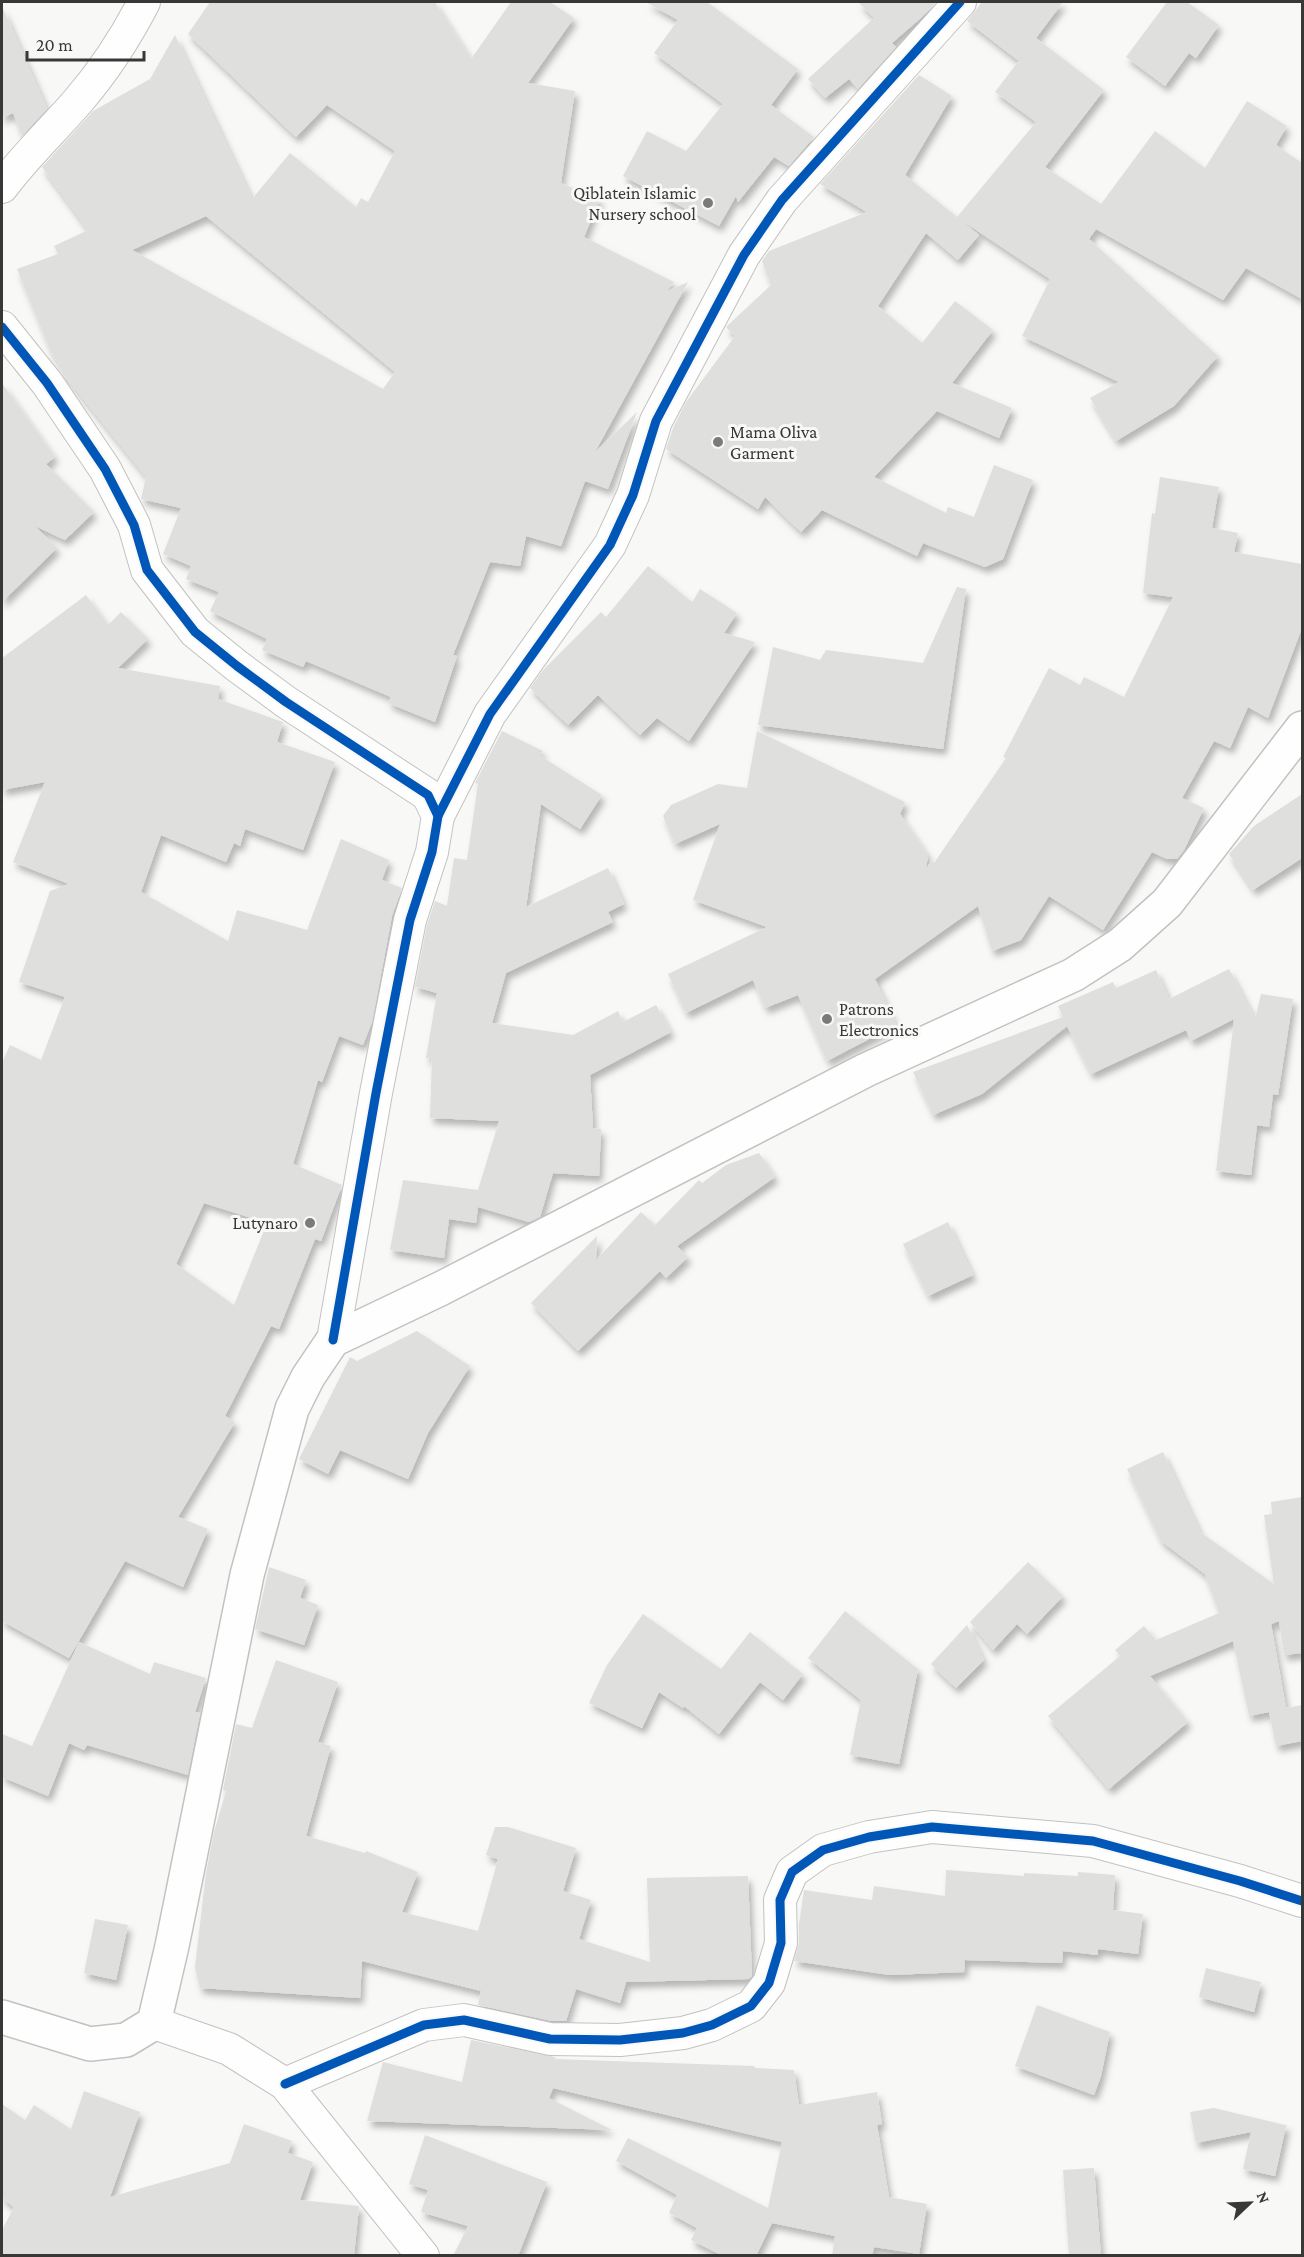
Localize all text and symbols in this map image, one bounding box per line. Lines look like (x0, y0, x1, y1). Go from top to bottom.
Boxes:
scale bar (27, 24, 144, 62)
text: 20 m (36, 35, 73, 55)
place label: Qiblatein Islamic Nursery school (573, 183, 697, 224)
marker: Qiblatein Islamic Nursery school (701, 196, 715, 210)
place label: Mama Oliva Garment (730, 422, 817, 463)
marker: Mama Oliva Garment (711, 435, 725, 449)
place label: Patrons Electronics (839, 999, 919, 1040)
marker: Patrons Electronics (820, 1012, 834, 1026)
place label: Lutynaro (232, 1213, 298, 1233)
marker: Lutynaro (303, 1216, 317, 1230)
north arrow (1220, 2173, 1280, 2233)
text: N (1253, 2189, 1273, 2206)

